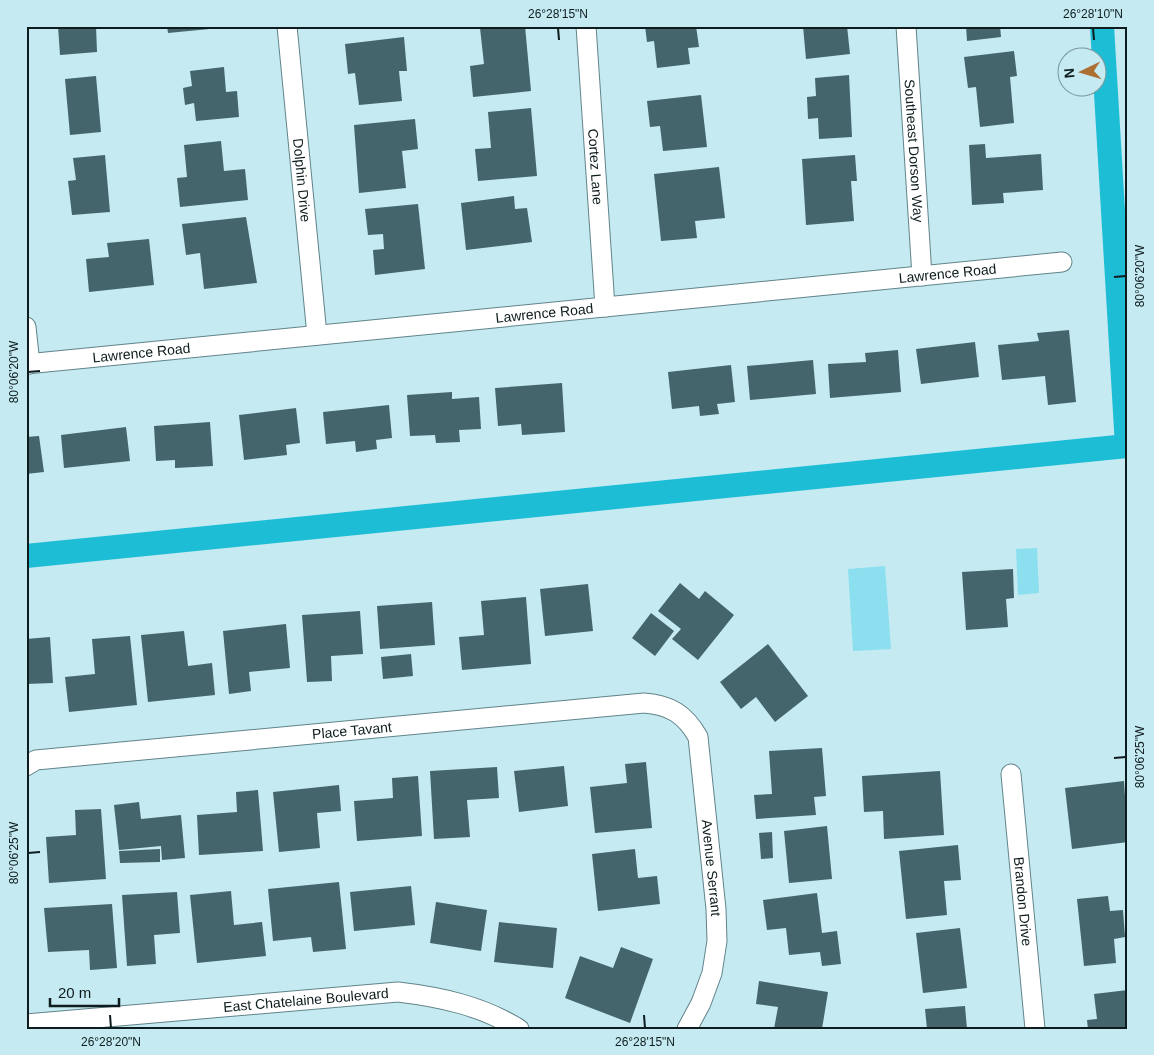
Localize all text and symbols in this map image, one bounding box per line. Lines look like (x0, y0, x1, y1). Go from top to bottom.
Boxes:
text: 26°28'15"N (528, 7, 588, 21)
text: 26°28'10"N (1063, 7, 1123, 21)
north arrow (1056, 48, 1106, 98)
text: N (1061, 67, 1077, 79)
street label: Southeast Dorson Way (901, 79, 927, 223)
street label: Cortez Lane (585, 128, 606, 206)
street label: Dolphin Drive (290, 138, 314, 223)
text: 80°06'20"W (1133, 244, 1147, 307)
street label: Lawrence Road (898, 260, 997, 286)
street label: Lawrence Road (495, 300, 594, 326)
text: 80°06'20"W (7, 340, 21, 403)
street label: Lawrence Road (92, 340, 191, 365)
street label: Place Tavant (311, 719, 393, 742)
text: 80°06'25"W (1133, 725, 1147, 788)
street label: Avenue Serrant (699, 819, 724, 917)
text: 80°06'25"W (7, 821, 21, 884)
street label: Brandon Drive (1011, 856, 1035, 947)
scale bar (50, 975, 119, 1007)
text: 20 m (58, 984, 91, 1001)
street label: East Chatelaine Boulevard (223, 985, 389, 1015)
text: 26°28'20"N (81, 1035, 141, 1049)
text: 26°28'15"N (615, 1035, 675, 1049)

